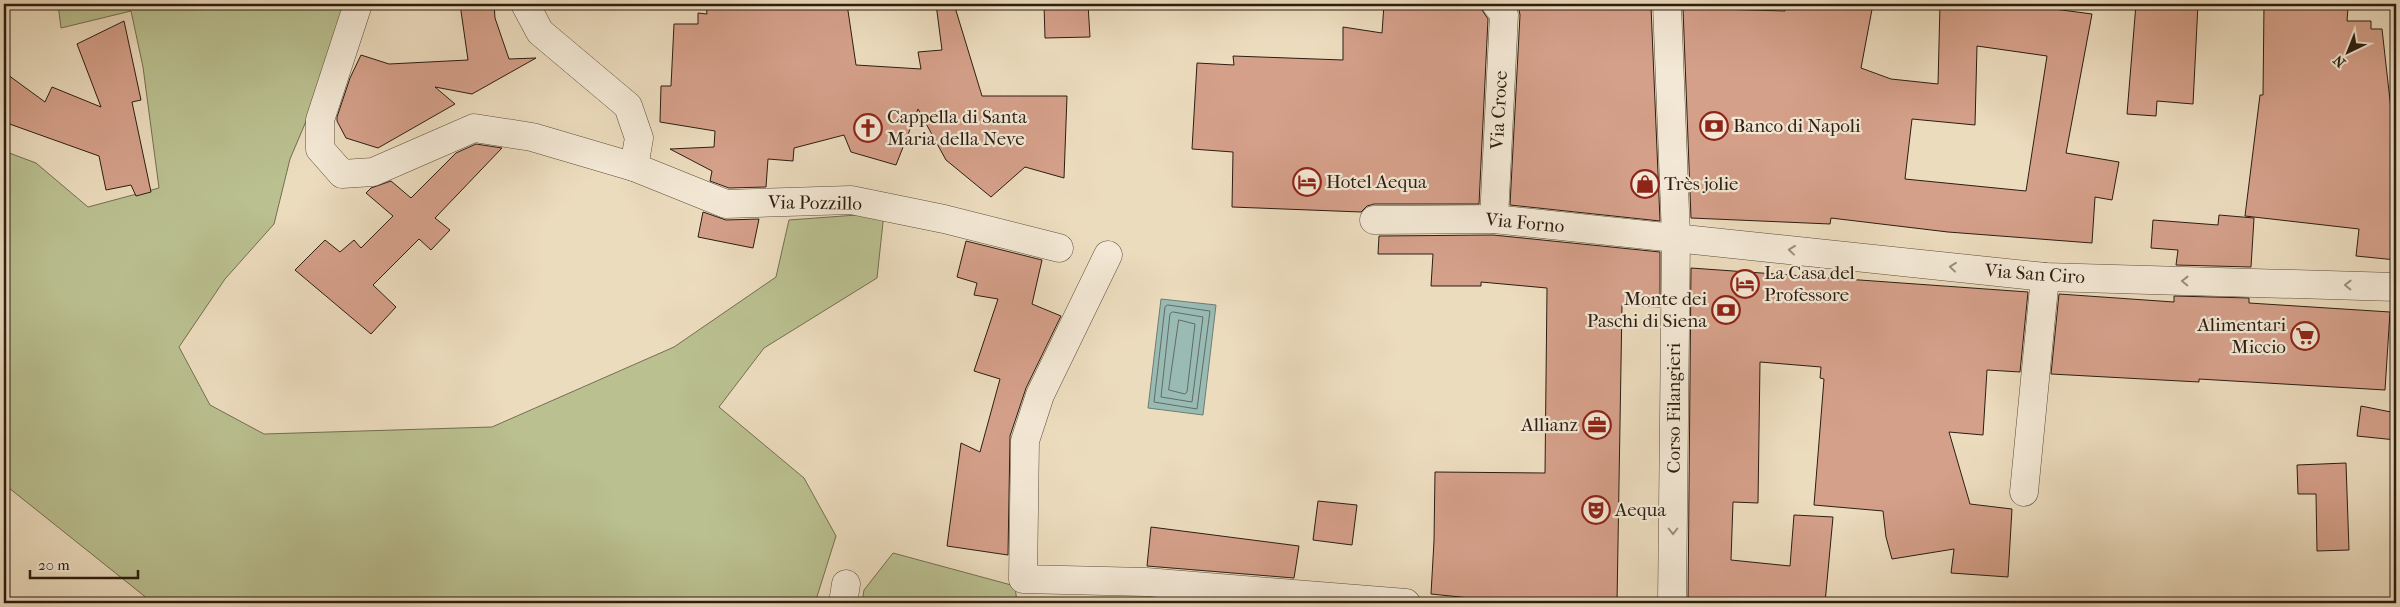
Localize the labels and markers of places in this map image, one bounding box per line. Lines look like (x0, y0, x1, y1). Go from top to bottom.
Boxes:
place label: Cappella di Santa Maria della Neve (887, 106, 1027, 150)
bank icon: Banco di Napoli (1699, 111, 1729, 141)
church icon: Cappella di Santa Maria della Neve (853, 113, 883, 143)
place label: Banco di Napoli (1733, 115, 1861, 137)
hotel icon: Hotel Aequa (1292, 167, 1322, 197)
shop icon: Très jolie (1630, 169, 1660, 199)
place label: Hotel Aequa (1326, 171, 1427, 193)
place label: Très jolie (1664, 173, 1738, 195)
place label: La Casa del Professore (1764, 262, 1855, 306)
hotel icon: La Casa del Professore (1730, 269, 1760, 299)
place label: Monte dei Paschi di Siena (1587, 288, 1707, 332)
bank icon: Monte dei Paschi di Siena (1711, 295, 1741, 325)
place label: Alimentari Miccio (2197, 314, 2286, 358)
supermarket icon: Alimentari Miccio (2290, 321, 2320, 351)
office icon: Allianz (1582, 410, 1612, 440)
place label: Allianz (1520, 414, 1578, 436)
theatre icon: Aequa (1581, 495, 1611, 525)
place label: Aequa (1614, 499, 1666, 521)

